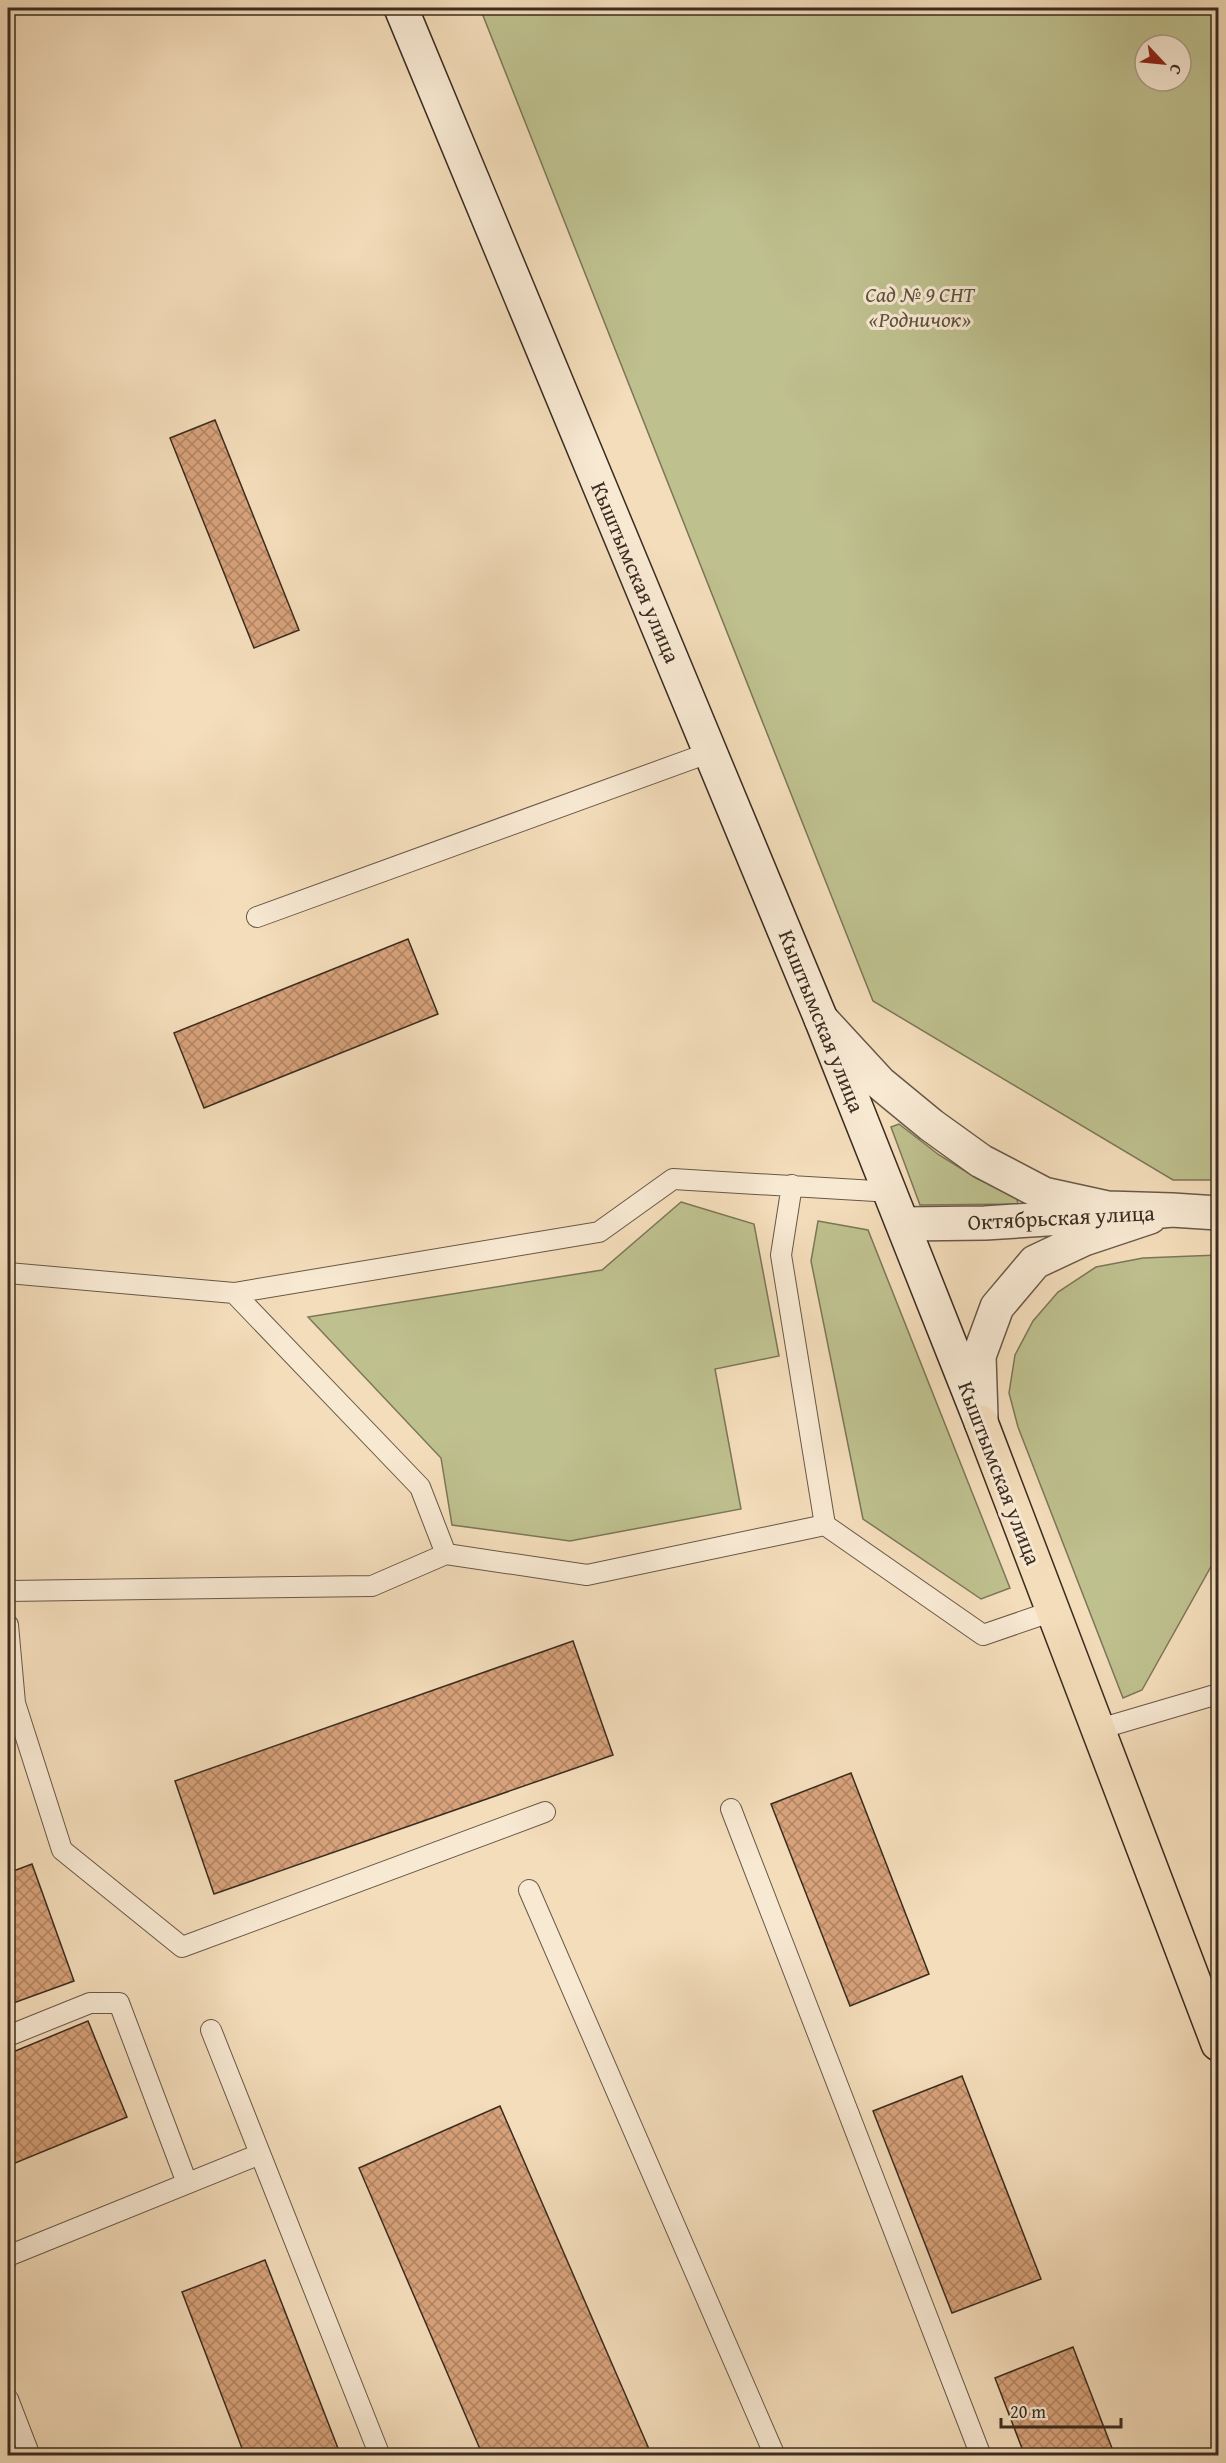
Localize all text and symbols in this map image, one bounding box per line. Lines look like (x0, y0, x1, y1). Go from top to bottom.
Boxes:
north arrow (1133, 33, 1193, 93)
text: С (1164, 60, 1189, 79)
park label: Сад № 9 СНТ «Родничок» (865, 278, 976, 335)
street label: Кыштымская улица (583, 476, 689, 668)
street label: Кыштымская улица (771, 925, 873, 1118)
street label: Октябрьская улица (967, 1196, 1156, 1238)
street label: Кыштымская улица (950, 1377, 1050, 1570)
scale bar (1001, 2391, 1121, 2429)
text: 20 m (1010, 2398, 1046, 2425)

